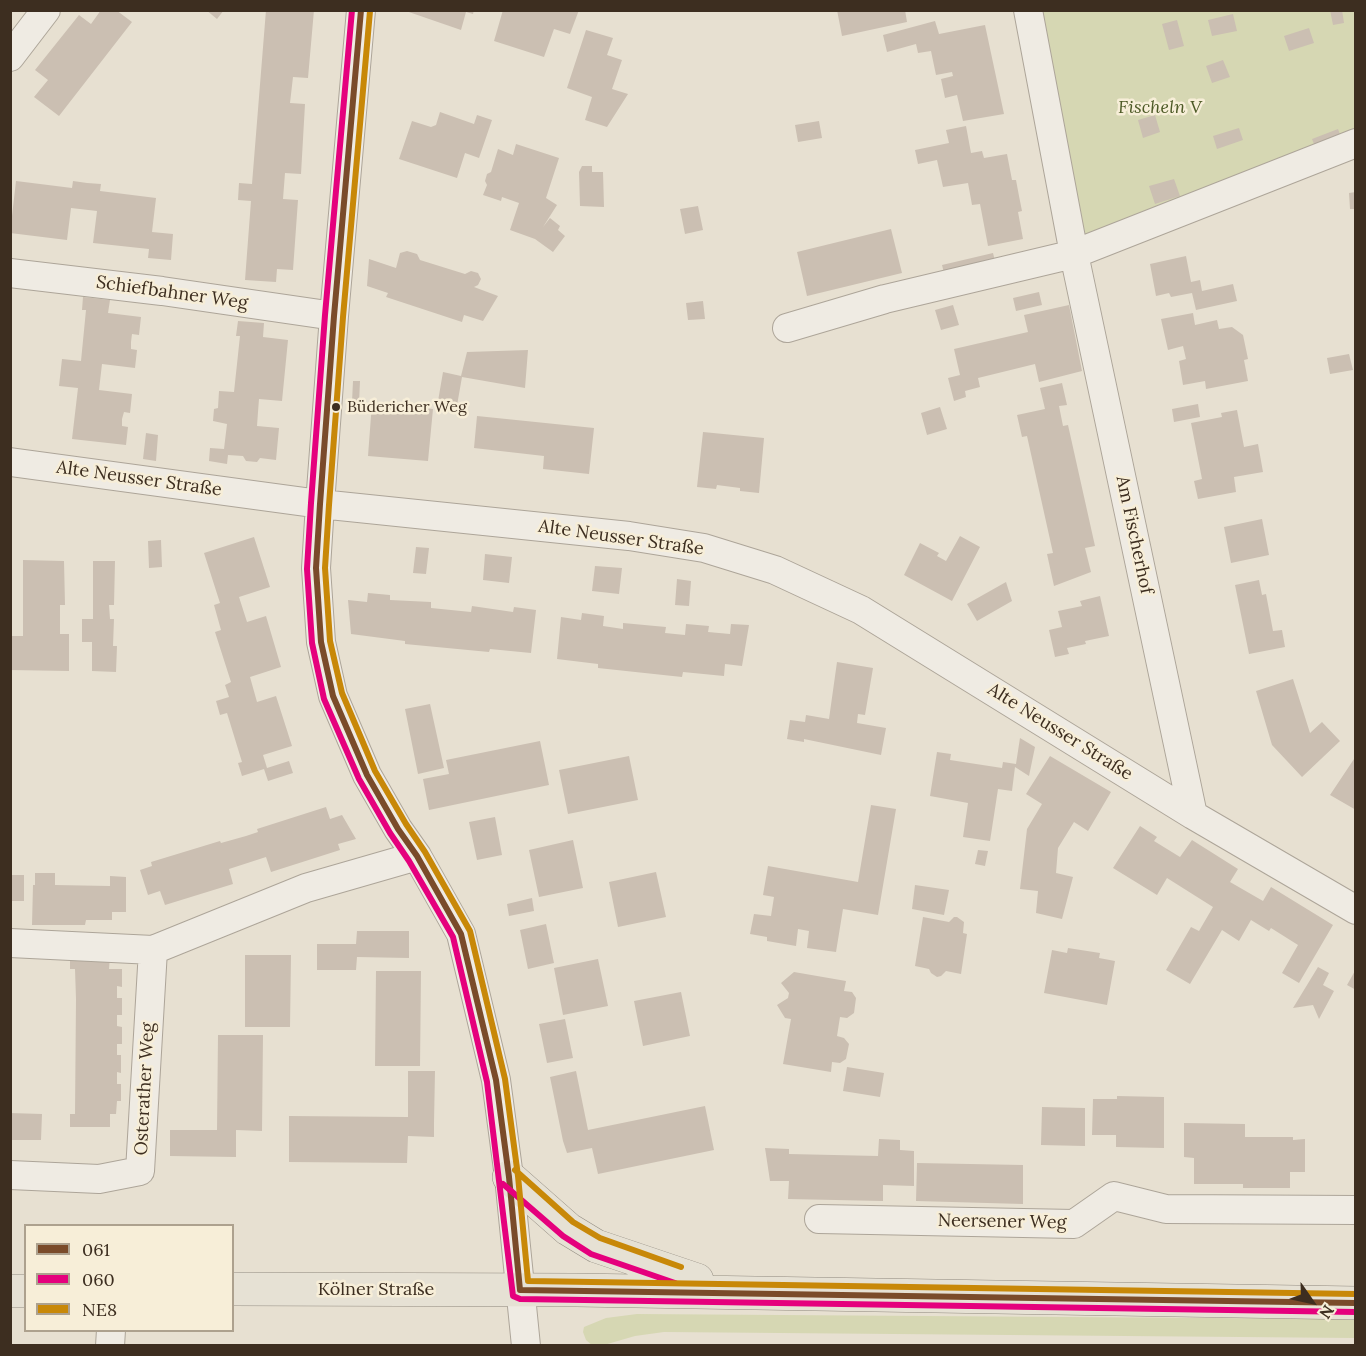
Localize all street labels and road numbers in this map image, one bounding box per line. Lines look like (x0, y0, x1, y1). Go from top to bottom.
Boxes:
street label: Schiefbahner Weg (95, 272, 249, 314)
street label: Alte Neusser Straße (55, 457, 223, 501)
street label: Am Fischerhof (1111, 474, 1157, 596)
street label: Alte Neusser Straße (537, 516, 705, 560)
street label: Alte Neusser Straße (984, 679, 1136, 785)
street label: Osterather Weg (131, 1022, 159, 1156)
street label: Neersener Weg (937, 1210, 1067, 1234)
street label: Kölner Straße (318, 1279, 434, 1301)

